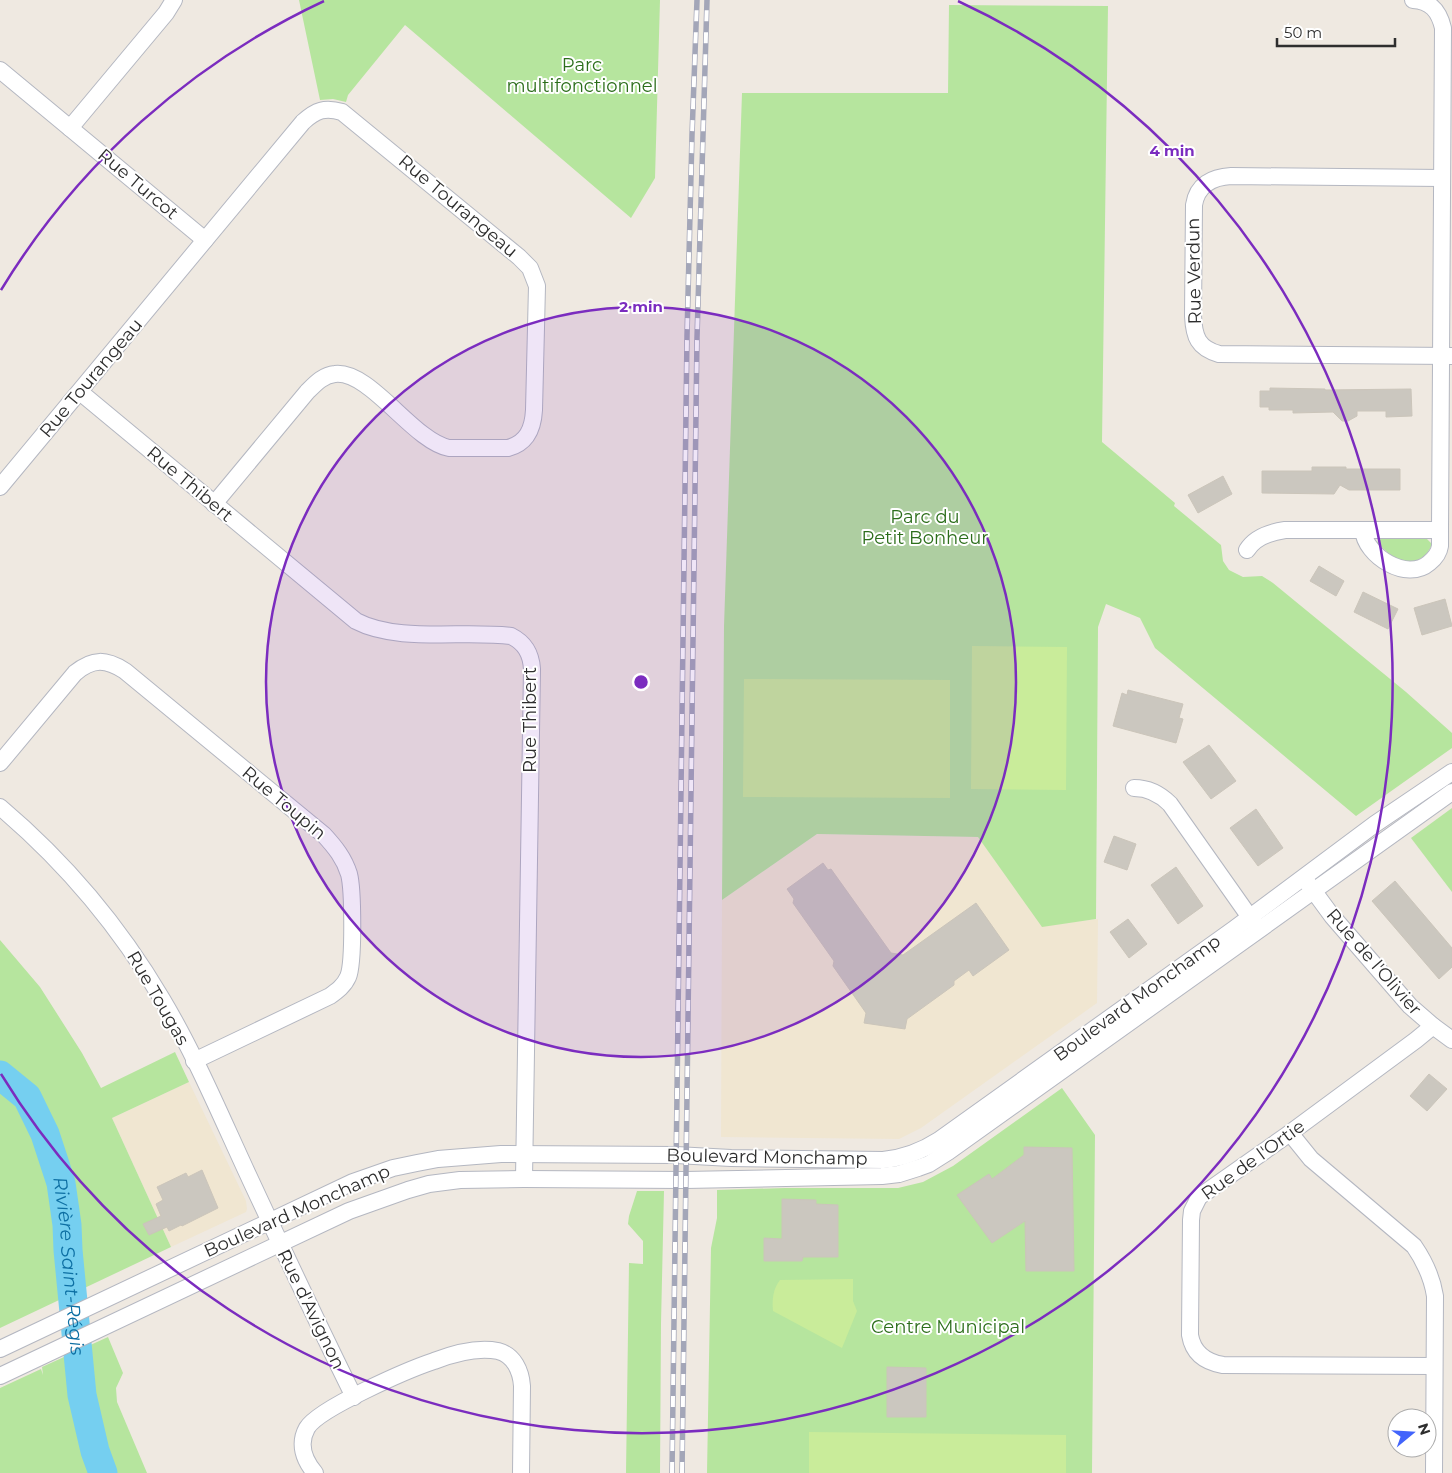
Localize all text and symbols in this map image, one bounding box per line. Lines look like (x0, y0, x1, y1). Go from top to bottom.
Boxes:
scale bar (1277, 15, 1394, 47)
text: 50 m (1284, 23, 1322, 42)
park label: Parc multifonctionnel (506, 54, 658, 97)
text: 4 min (1149, 141, 1195, 160)
street label: Rue Turcot (93, 144, 183, 224)
street label: Rue Tourangeau (394, 150, 522, 262)
street label: Rue Verdun (1182, 218, 1206, 324)
text: 2 min (619, 297, 663, 316)
street label: Rue Tourangeau (35, 314, 147, 442)
street label: Rue Thibert (142, 442, 238, 526)
park label: Parc du Petit Bonheur (862, 506, 988, 549)
street label: Rue Thibert (519, 667, 541, 773)
centre of rings (632, 673, 650, 691)
street label: Rue Toupin (238, 762, 330, 844)
street label: Rue de l'Olivier (1322, 904, 1426, 1020)
street label: Boulevard Monchamp (1049, 930, 1225, 1066)
street label: Rue Tougas (122, 947, 194, 1049)
street label: Rue de l'Ortie (1197, 1115, 1309, 1205)
street label: Boulevard Monchamp (666, 1144, 868, 1170)
street label: Boulevard Monchamp (201, 1160, 393, 1262)
water label: Rivière Saint-Régis (49, 1175, 90, 1356)
street label: Rue d'Avignon (272, 1245, 350, 1373)
park label: Centre Municipal (871, 1316, 1025, 1338)
north arrow (1387, 1408, 1437, 1458)
text: N (1414, 1421, 1435, 1437)

